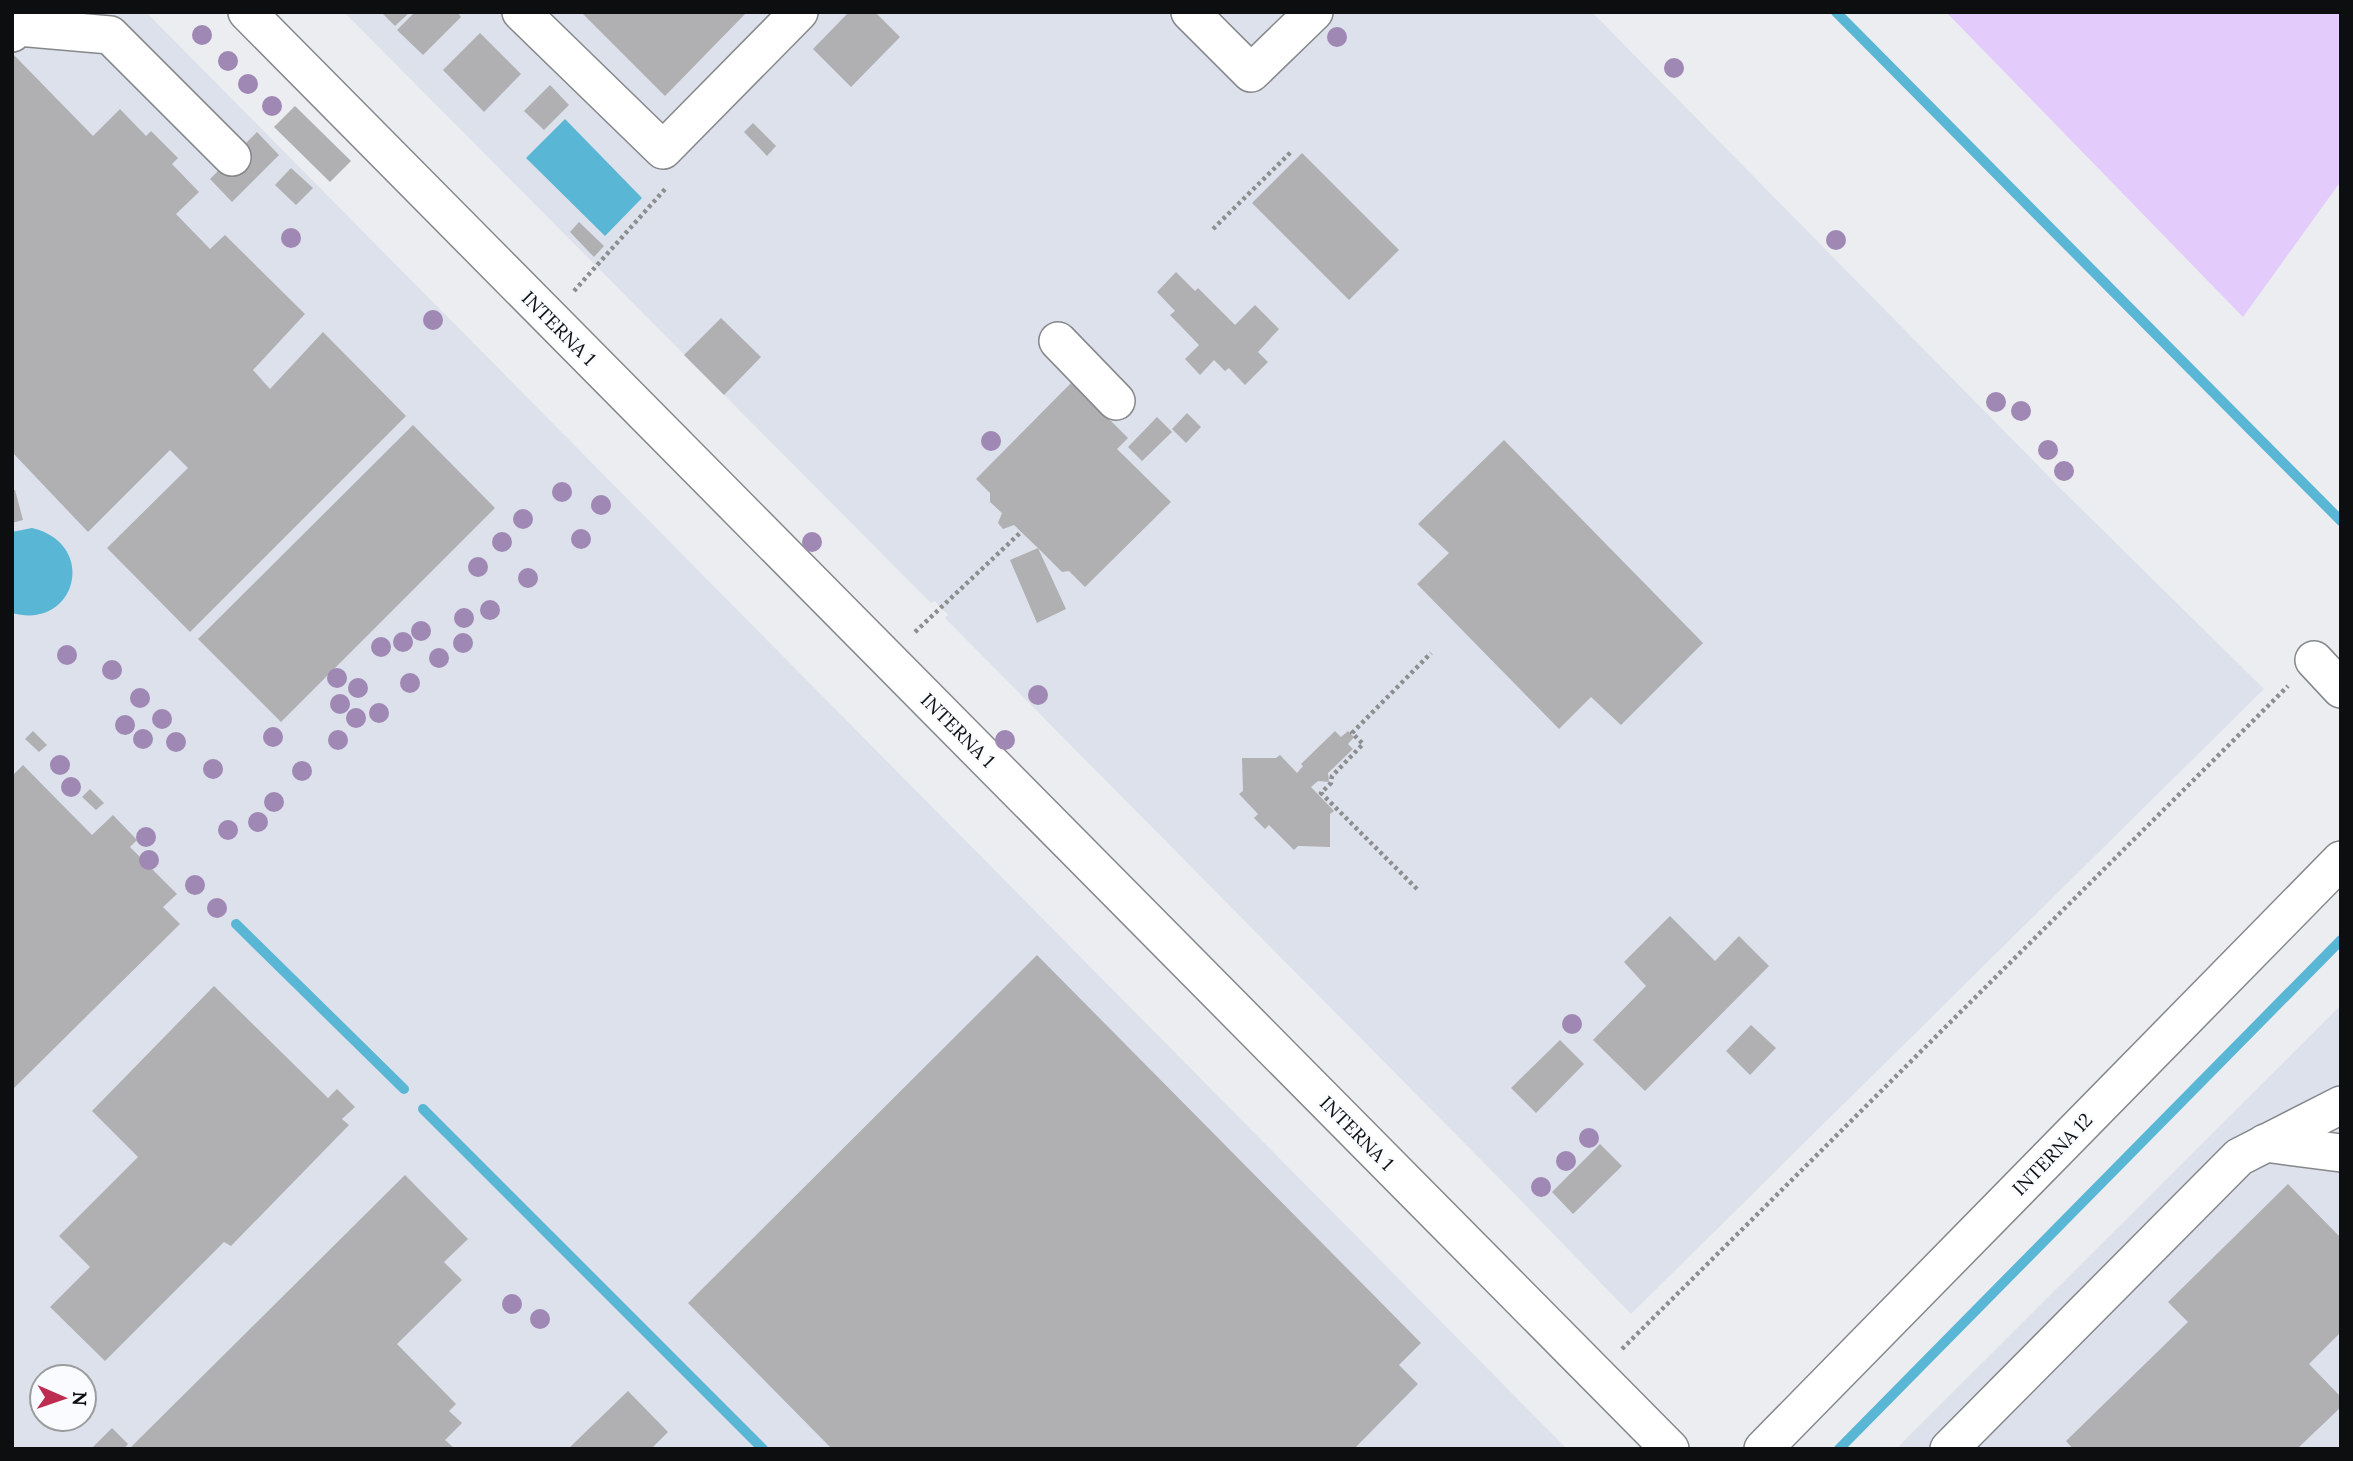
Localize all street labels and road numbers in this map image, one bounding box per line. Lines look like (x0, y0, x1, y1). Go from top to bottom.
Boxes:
street label: INTERNA 1 (517, 286, 601, 370)
street label: INTERNA 1 (916, 688, 1000, 772)
street label: INTERNA 1 (1315, 1091, 1399, 1175)
street label: INTERNA 12 (2007, 1108, 2097, 1200)

